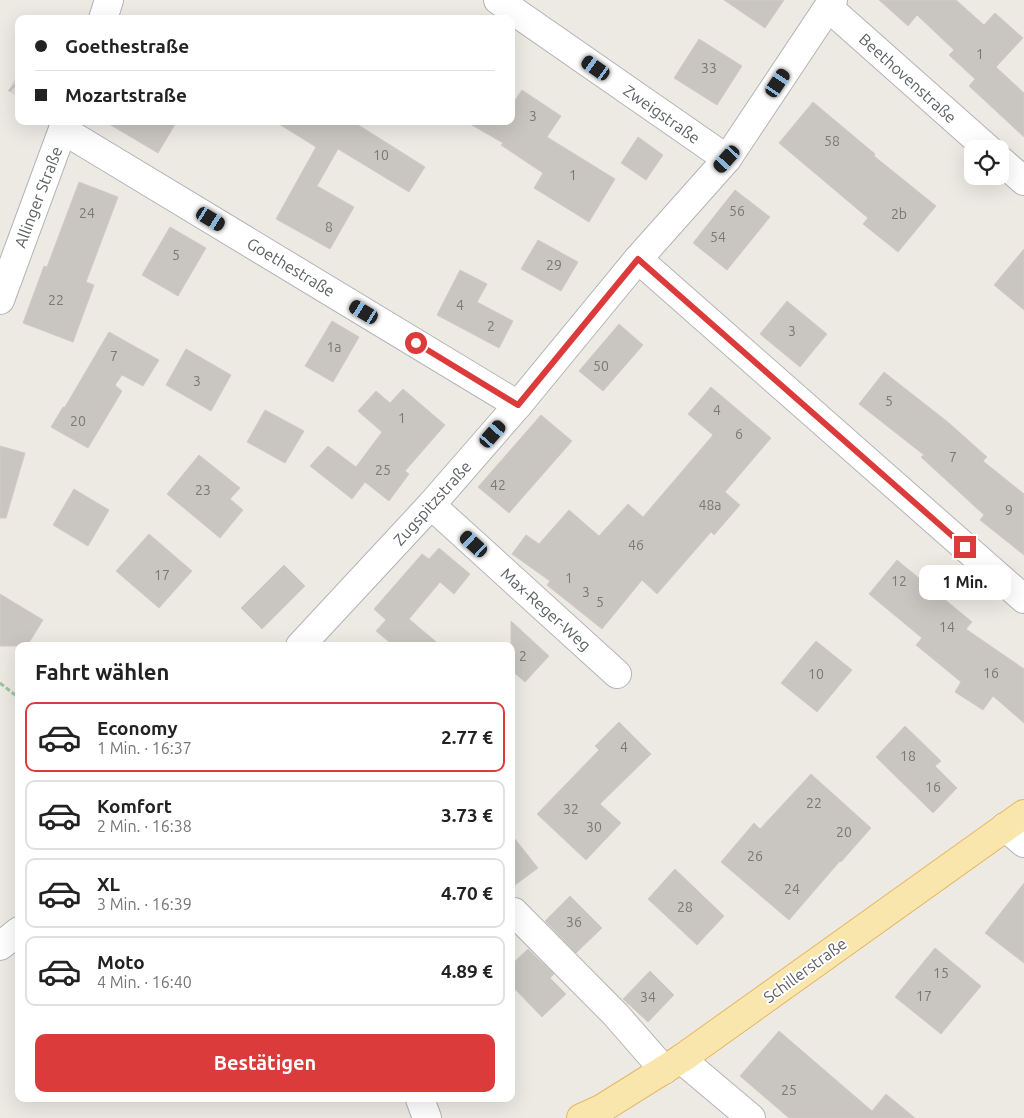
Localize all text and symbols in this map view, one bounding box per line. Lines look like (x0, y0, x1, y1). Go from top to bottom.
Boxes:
street label: Beethovenstraße (856, 30, 960, 126)
text: Goethestraße (65, 35, 189, 57)
house number: 1 (976, 46, 984, 62)
car (579, 53, 612, 83)
house number: 33 (701, 60, 717, 76)
car (763, 66, 792, 100)
street label: Zweigstraße (620, 81, 704, 147)
text: Mozartstraße (65, 84, 187, 106)
house number: 3 (529, 108, 537, 124)
house number: 58 (824, 133, 840, 149)
map controls (964, 140, 1009, 185)
button: locate (964, 140, 1009, 185)
car (711, 143, 742, 175)
street label: Allinger Straße (10, 144, 66, 250)
house number: 10 (373, 147, 389, 163)
house number: 1 (569, 167, 577, 183)
house number: 56 (729, 203, 745, 219)
house number: 24 (79, 205, 95, 221)
car (194, 205, 227, 233)
house number: 2b (891, 206, 907, 222)
house number: 8 (325, 219, 333, 235)
house number: 54 (710, 229, 726, 245)
street label: Goethestraße (244, 234, 338, 300)
house number: 5 (172, 247, 180, 263)
house number: 29 (546, 257, 562, 273)
house number: 22 (48, 292, 64, 308)
house number: 4 (456, 297, 464, 313)
car (347, 298, 380, 326)
house number: 2 (487, 318, 495, 334)
house number: 3 (788, 323, 796, 339)
route start (405, 332, 427, 354)
house number: 1a (326, 339, 342, 355)
house number: 7 (110, 348, 118, 364)
house number: 50 (593, 358, 609, 374)
house number: 3 (193, 373, 201, 389)
house number: 5 (885, 393, 893, 409)
house number: 4 (713, 402, 721, 418)
house number: 1 (398, 410, 406, 426)
house number: 20 (70, 413, 86, 429)
car (477, 418, 508, 450)
house number: 6 (735, 426, 743, 442)
house number: 7 (949, 449, 957, 465)
street label: Zugspitzstraße (389, 457, 475, 549)
house number: 25 (375, 462, 391, 478)
house number: 42 (490, 477, 506, 493)
house number: 23 (195, 482, 211, 498)
house number: 48a (699, 497, 722, 513)
house number: 9 (1005, 502, 1013, 518)
car (457, 528, 490, 560)
route end (954, 536, 976, 558)
house number: 46 (628, 537, 644, 553)
street label: Max-Reger-Weg (497, 564, 595, 654)
callout: 1 Min. (919, 564, 1011, 600)
house number: 17 (154, 567, 170, 583)
house number: 1 (565, 570, 573, 586)
house number: 12 (891, 573, 907, 589)
text: 1 Min. (943, 573, 987, 591)
house number: 3 (582, 584, 590, 600)
house number: 5 (596, 594, 604, 610)
house number: 14 (939, 619, 955, 635)
house number: 2 (519, 648, 527, 664)
text: Fahrt wählen (35, 659, 169, 684)
house number: 16 (983, 665, 999, 681)
house number: 10 (808, 666, 824, 682)
icon: car (37, 715, 82, 760)
text: Economy (97, 717, 178, 739)
text: 2.77 € (441, 726, 493, 748)
text: 1 Min. · 16:37 (97, 739, 192, 757)
house number: 4 (620, 739, 628, 755)
house number: 18 (900, 748, 916, 764)
house number: 16 (925, 779, 941, 795)
icon: car (37, 793, 82, 838)
text: Komfort (97, 795, 172, 817)
house number: 22 (806, 795, 822, 811)
house number: 32 (563, 801, 579, 817)
text: 3.73 € (441, 804, 493, 826)
text: 2 Min. · 16:38 (97, 817, 192, 835)
house number: 30 (586, 819, 602, 835)
house number: 20 (836, 824, 852, 840)
house number: 26 (747, 848, 763, 864)
icon: car (37, 871, 82, 916)
text: XL (97, 873, 120, 895)
house number: 24 (784, 881, 800, 897)
text: 4.70 € (441, 882, 493, 904)
text: 3 Min. · 16:39 (97, 895, 192, 913)
house number: 28 (677, 899, 693, 915)
house number: 36 (566, 914, 582, 930)
street label: Schillerstraße (760, 934, 850, 1006)
icon: car (37, 949, 82, 994)
text: Moto (97, 951, 145, 973)
text: 4.89 € (441, 960, 493, 982)
house number: 15 (933, 965, 949, 981)
text: 4 Min. · 16:40 (97, 973, 192, 991)
house number: 17 (916, 988, 932, 1004)
house number: 34 (640, 989, 656, 1005)
button: Bestätigen (35, 1034, 495, 1092)
house number: 25 (781, 1082, 797, 1098)

